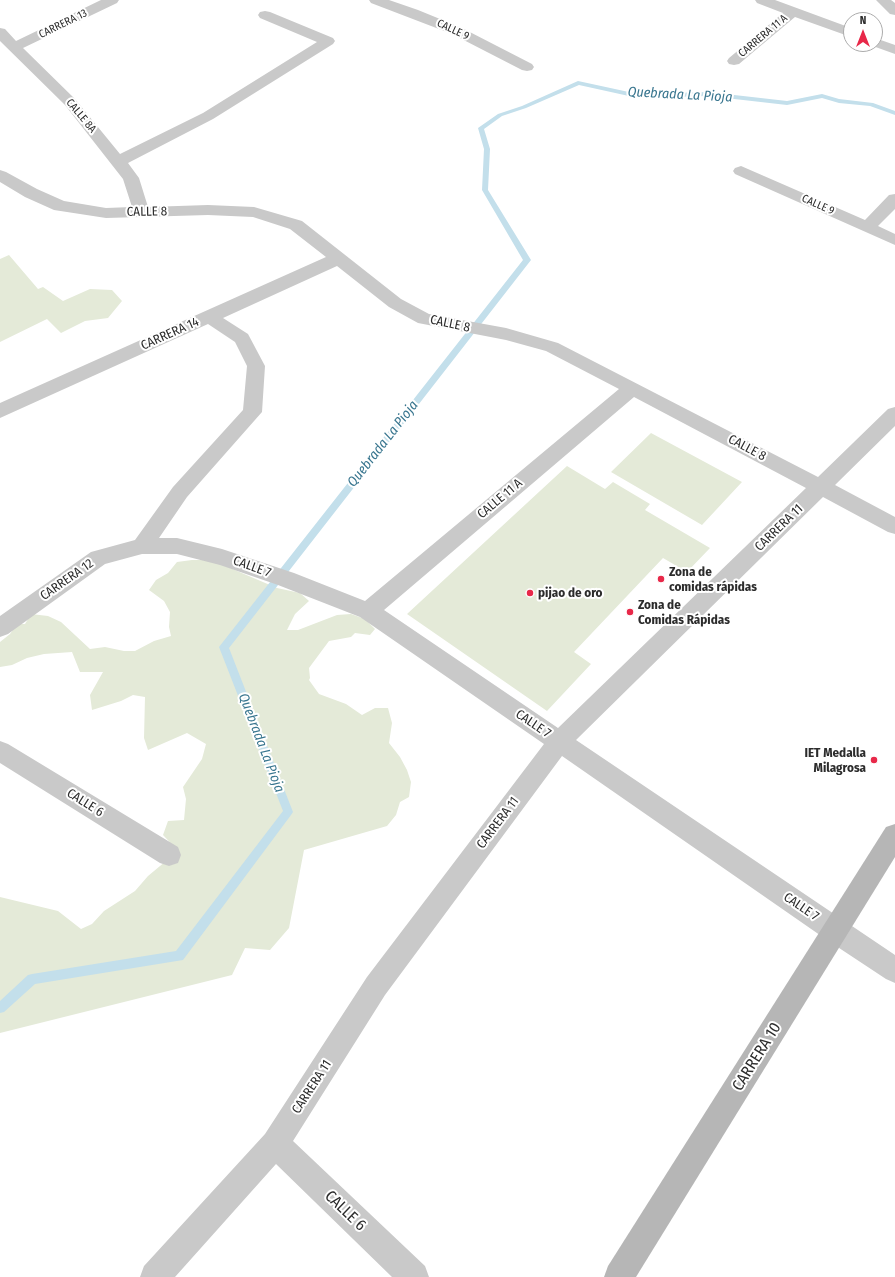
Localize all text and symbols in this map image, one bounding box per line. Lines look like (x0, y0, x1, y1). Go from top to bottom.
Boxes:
street label: CARRERA 13 (37, 7, 89, 41)
street label: CARRERA 11 A (736, 12, 790, 60)
north arrow (843, 12, 883, 52)
text: N (860, 14, 866, 27)
street label: CALLE 9 (435, 17, 471, 43)
water label: Quebrada La Pioja (627, 84, 733, 106)
street label: CALLE 8A (63, 96, 99, 136)
street label: CALLE 9 (800, 192, 836, 218)
street label: CALLE 8 (127, 204, 167, 220)
street label: CALLE 8 (429, 312, 471, 336)
street label: CARRERA 14 (138, 314, 202, 354)
water label: Quebrada La Pioja (344, 398, 422, 490)
street label: CALLE 8 (725, 432, 769, 464)
street label: CALLE 11 A (474, 476, 526, 522)
street label: CARRERA 11 (752, 501, 806, 555)
street label: CALLE 7 (231, 553, 273, 581)
street label: CARRERA 12 (37, 556, 97, 604)
place label: Zona de comidas rápidas (669, 564, 757, 595)
marker: Zona de comidas rápidas (656, 574, 666, 584)
place label: pijao de oro (538, 585, 603, 601)
marker: pijao de oro (525, 588, 535, 598)
place label: Zona de Comidas Rápidas (638, 597, 730, 628)
marker: Zona de Comidas Rápidas (625, 607, 635, 617)
water label: Quebrada La Pioja (234, 691, 288, 795)
street label: CALLE 7 (512, 707, 554, 741)
place label: IET Medalla Milagrosa (804, 745, 866, 776)
marker: IET Medalla Milagrosa (869, 755, 879, 765)
street label: CALLE 6 (64, 786, 106, 820)
street label: CARRERA 11 (474, 794, 522, 852)
street label: CALLE 7 (780, 890, 822, 924)
street label: CARRERA 10 (728, 1019, 786, 1095)
street label: CARRERA 11 (289, 1057, 335, 1117)
street label: CALLE 6 (320, 1187, 370, 1235)

